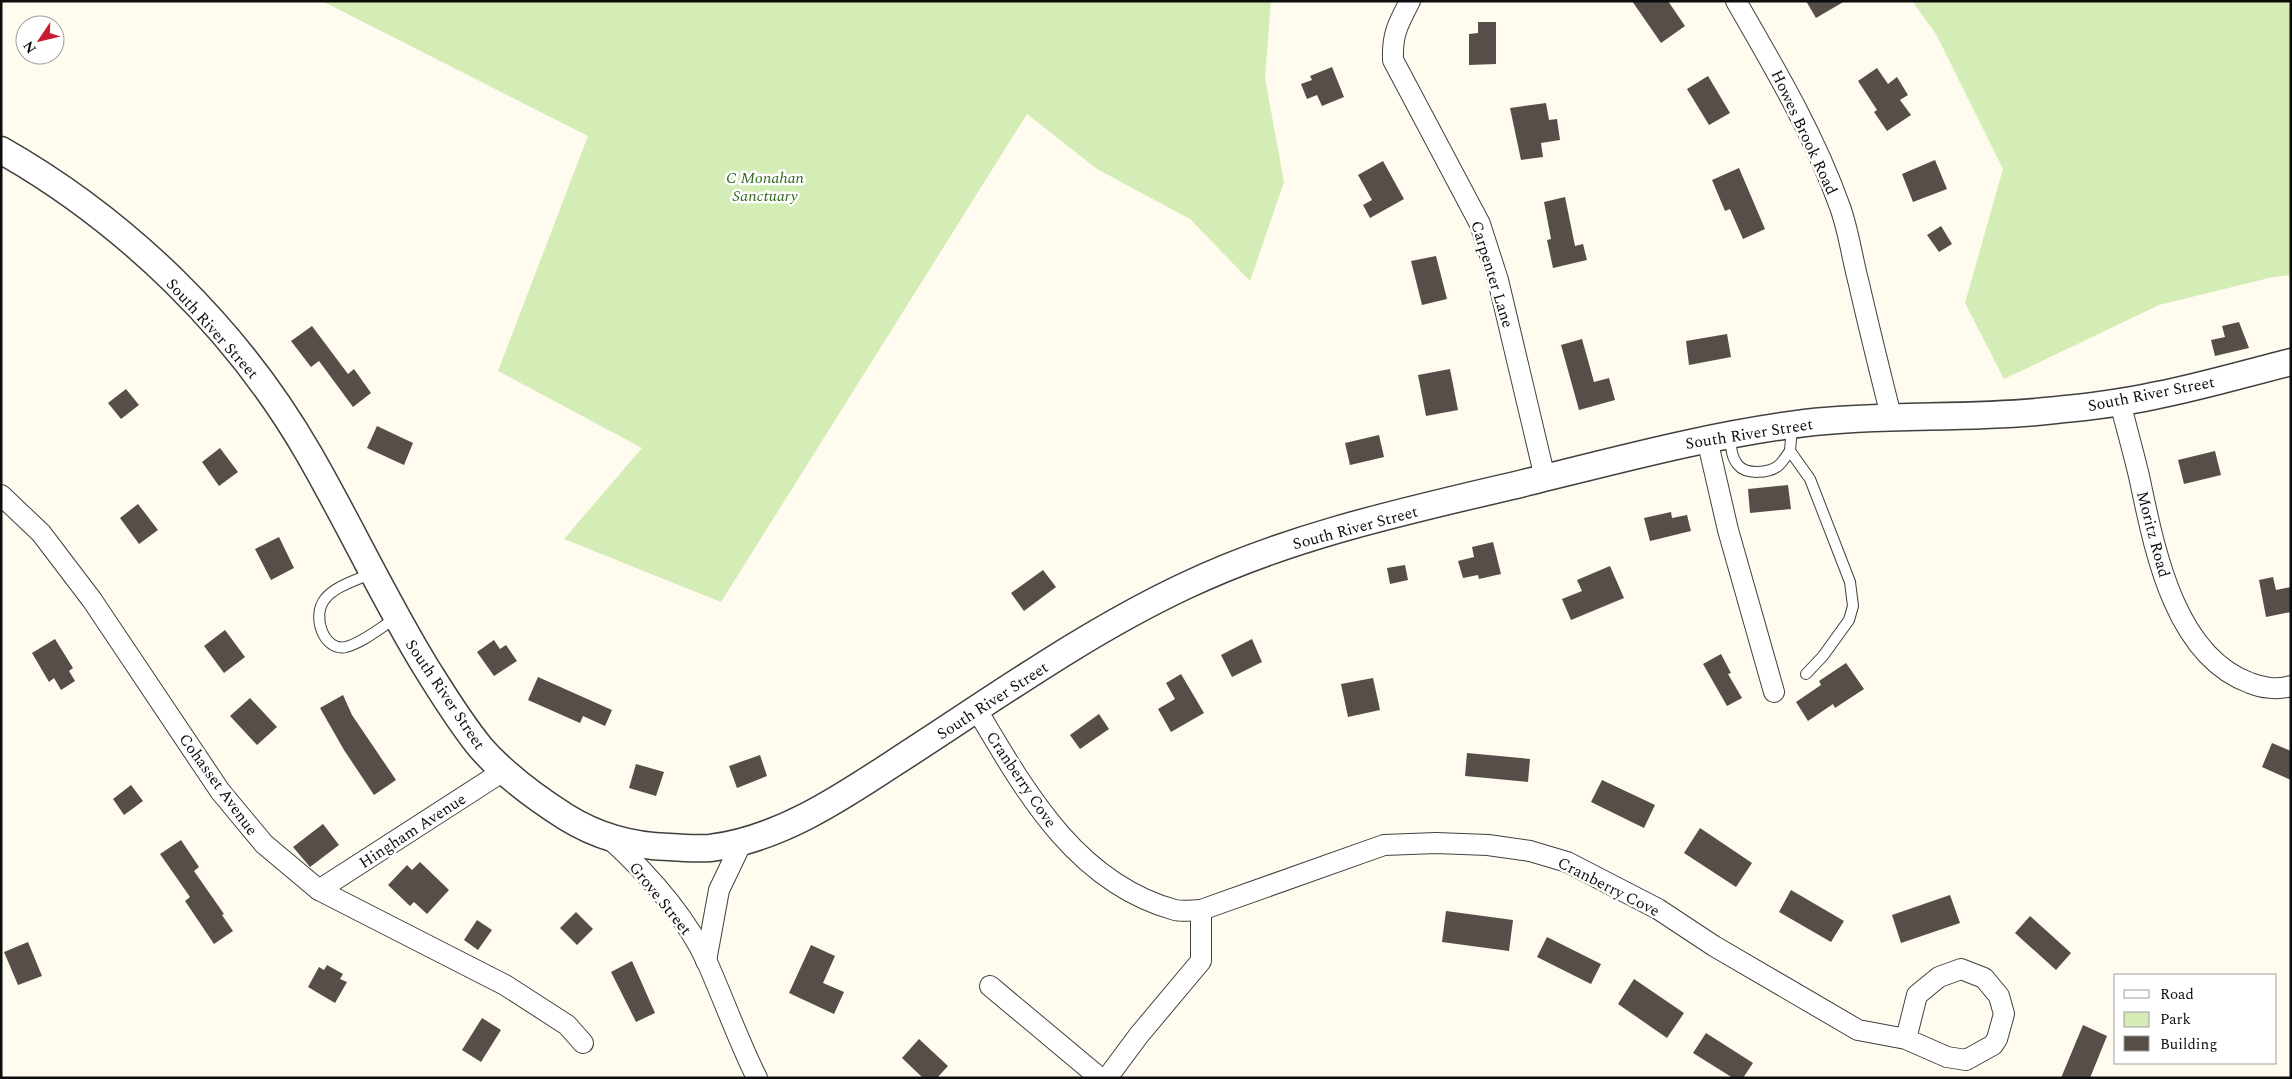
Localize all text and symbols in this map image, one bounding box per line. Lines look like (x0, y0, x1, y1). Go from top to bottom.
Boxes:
north arrow (15, 15, 65, 65)
text: N (18, 36, 42, 58)
street label: Howes Brook Road (1765, 66, 1844, 199)
park label: C Monahan Sanctuary (726, 166, 805, 208)
street label: Carpenter Lane (1464, 218, 1520, 331)
street label: South River Street (160, 273, 264, 385)
street label: South River Street (2086, 370, 2217, 418)
street label: South River Street (1684, 412, 1815, 456)
street label: Moritz Road (2130, 488, 2176, 580)
street label: South River Street (1290, 500, 1421, 556)
street label: South River Street (399, 634, 491, 755)
street label: South River Street (932, 656, 1053, 746)
street label: Cranberry Cove (980, 726, 1062, 833)
street label: Cohasset Avenue (173, 729, 264, 841)
street label: Hingham Avenue (354, 787, 471, 875)
street label: Cranberry Cove (1553, 851, 1664, 923)
street label: Grove Street (623, 857, 698, 941)
legend (2114, 974, 2277, 1064)
text: Road (2160, 983, 2194, 1006)
text: Park (2160, 1008, 2191, 1031)
text: Building (2160, 1033, 2217, 1056)

